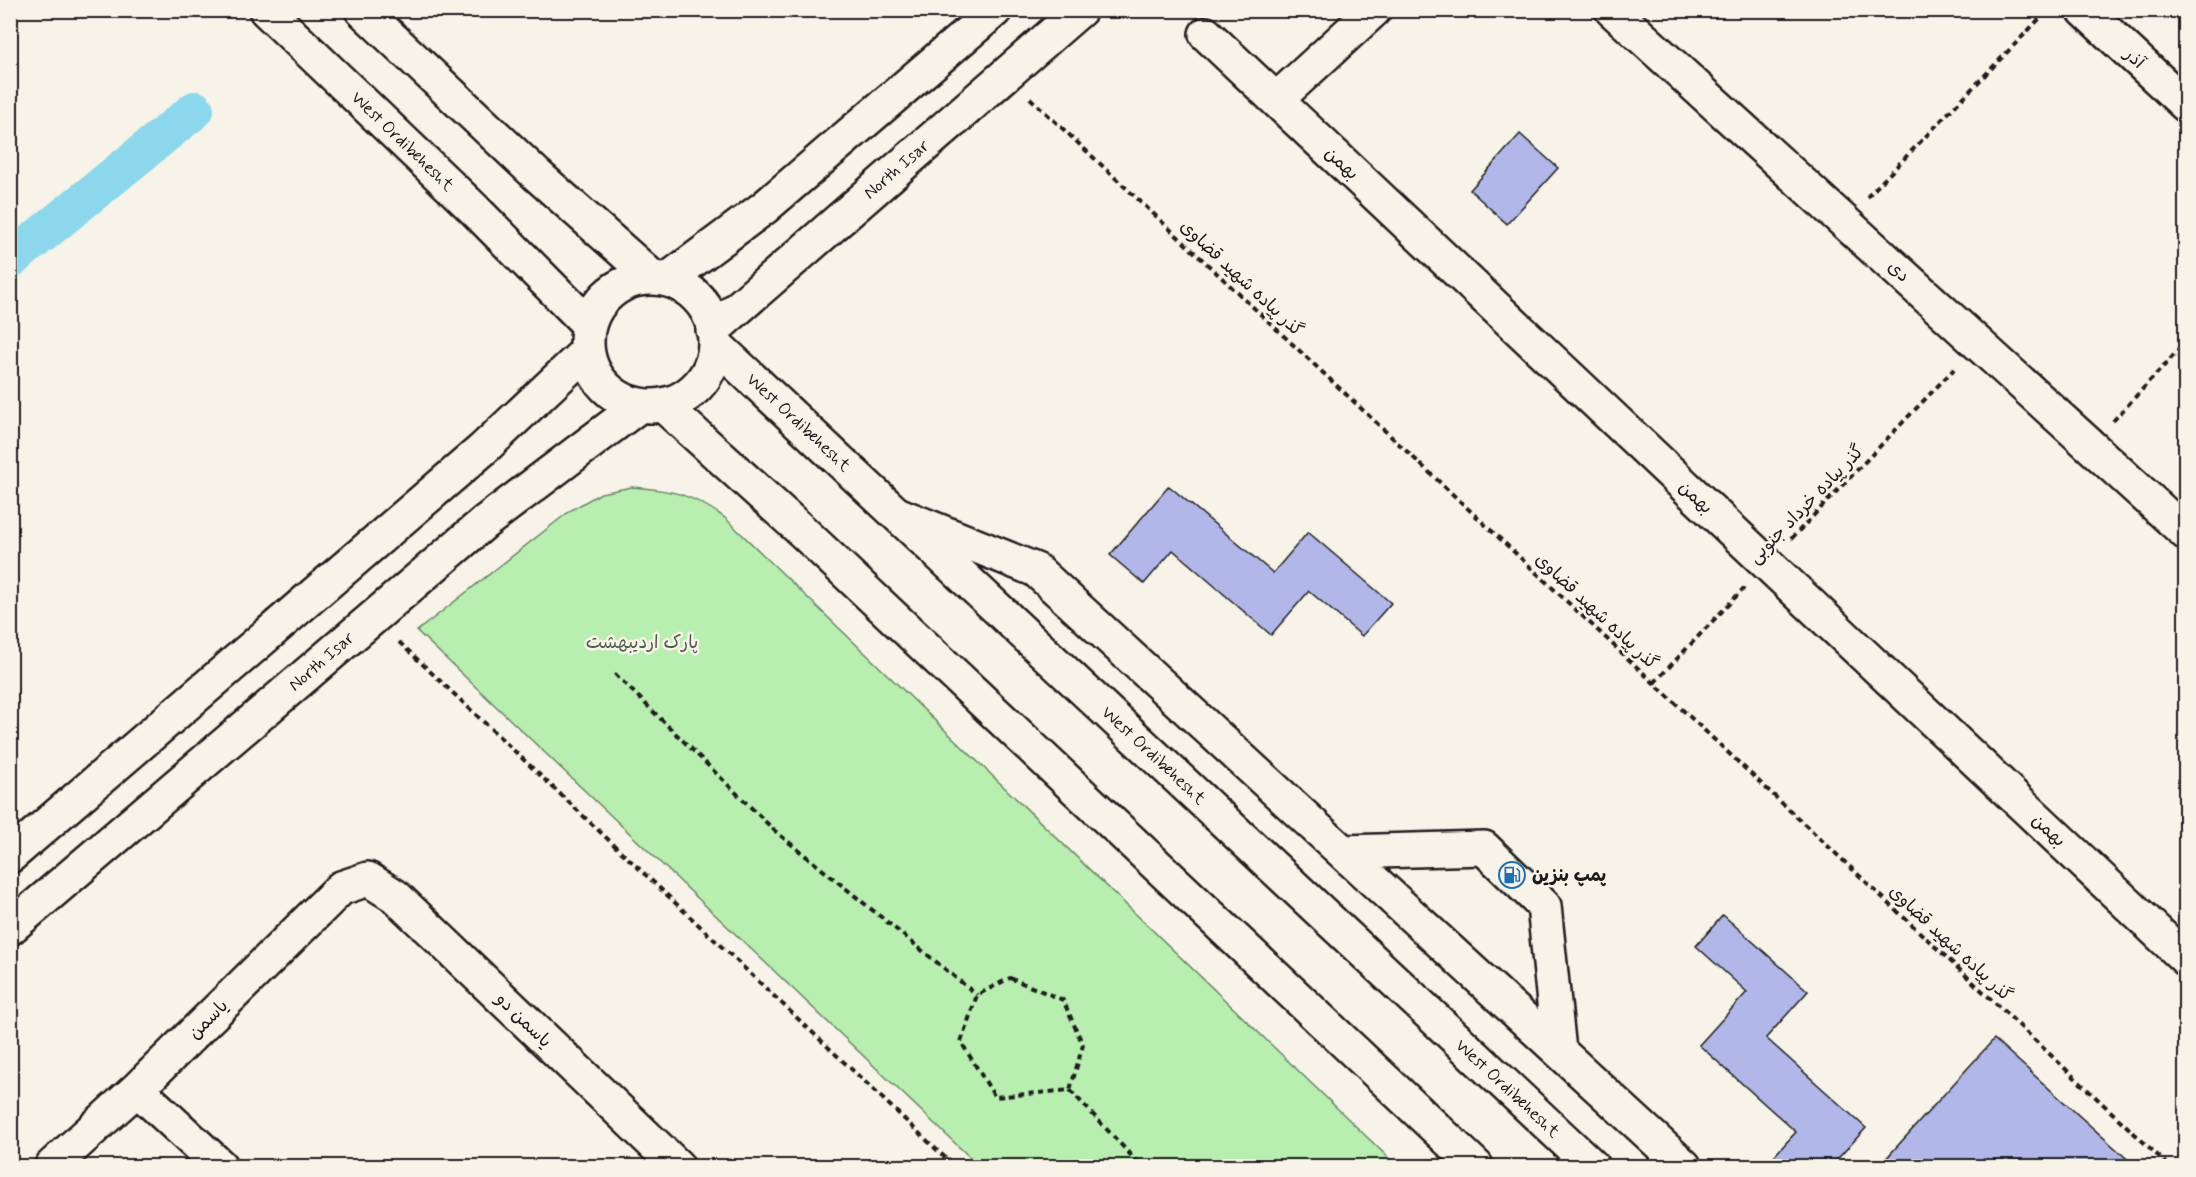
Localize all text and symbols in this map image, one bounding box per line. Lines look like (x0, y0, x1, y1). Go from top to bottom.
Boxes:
street label: آذر (2117, 42, 2151, 75)
street label: West Ordibehesht (345, 86, 459, 197)
street label: North Isar (859, 134, 935, 205)
street label: بهمن (1319, 142, 1364, 186)
street label: گذر پیاده شهید قضاوی (1174, 215, 1308, 342)
street label: دی (1882, 255, 1915, 288)
street label: West Ordibehesht (741, 368, 856, 478)
street label: گذر پیاده خرداد جنوبی (1744, 440, 1870, 569)
street label: بهمن (1673, 476, 1718, 520)
street label: گذر پیاده شهید قضاوی (1529, 548, 1663, 675)
street label: North Isar (284, 626, 360, 697)
park label: پارک اردیبهشت (586, 631, 698, 655)
street label: West Ordibehesht (1096, 701, 1211, 811)
street label: بهمن (2026, 809, 2071, 853)
fuel station icon: پمپ بنزین (1497, 860, 1527, 890)
place label: پمپ بنزین (1532, 864, 1607, 888)
street label: گذر پیاده شهید قضاوی (1883, 880, 2017, 1007)
street label: یاسمن دو (489, 987, 557, 1053)
street label: یاسمن (183, 994, 234, 1045)
street label: West Ordibehesht (1450, 1034, 1565, 1144)

